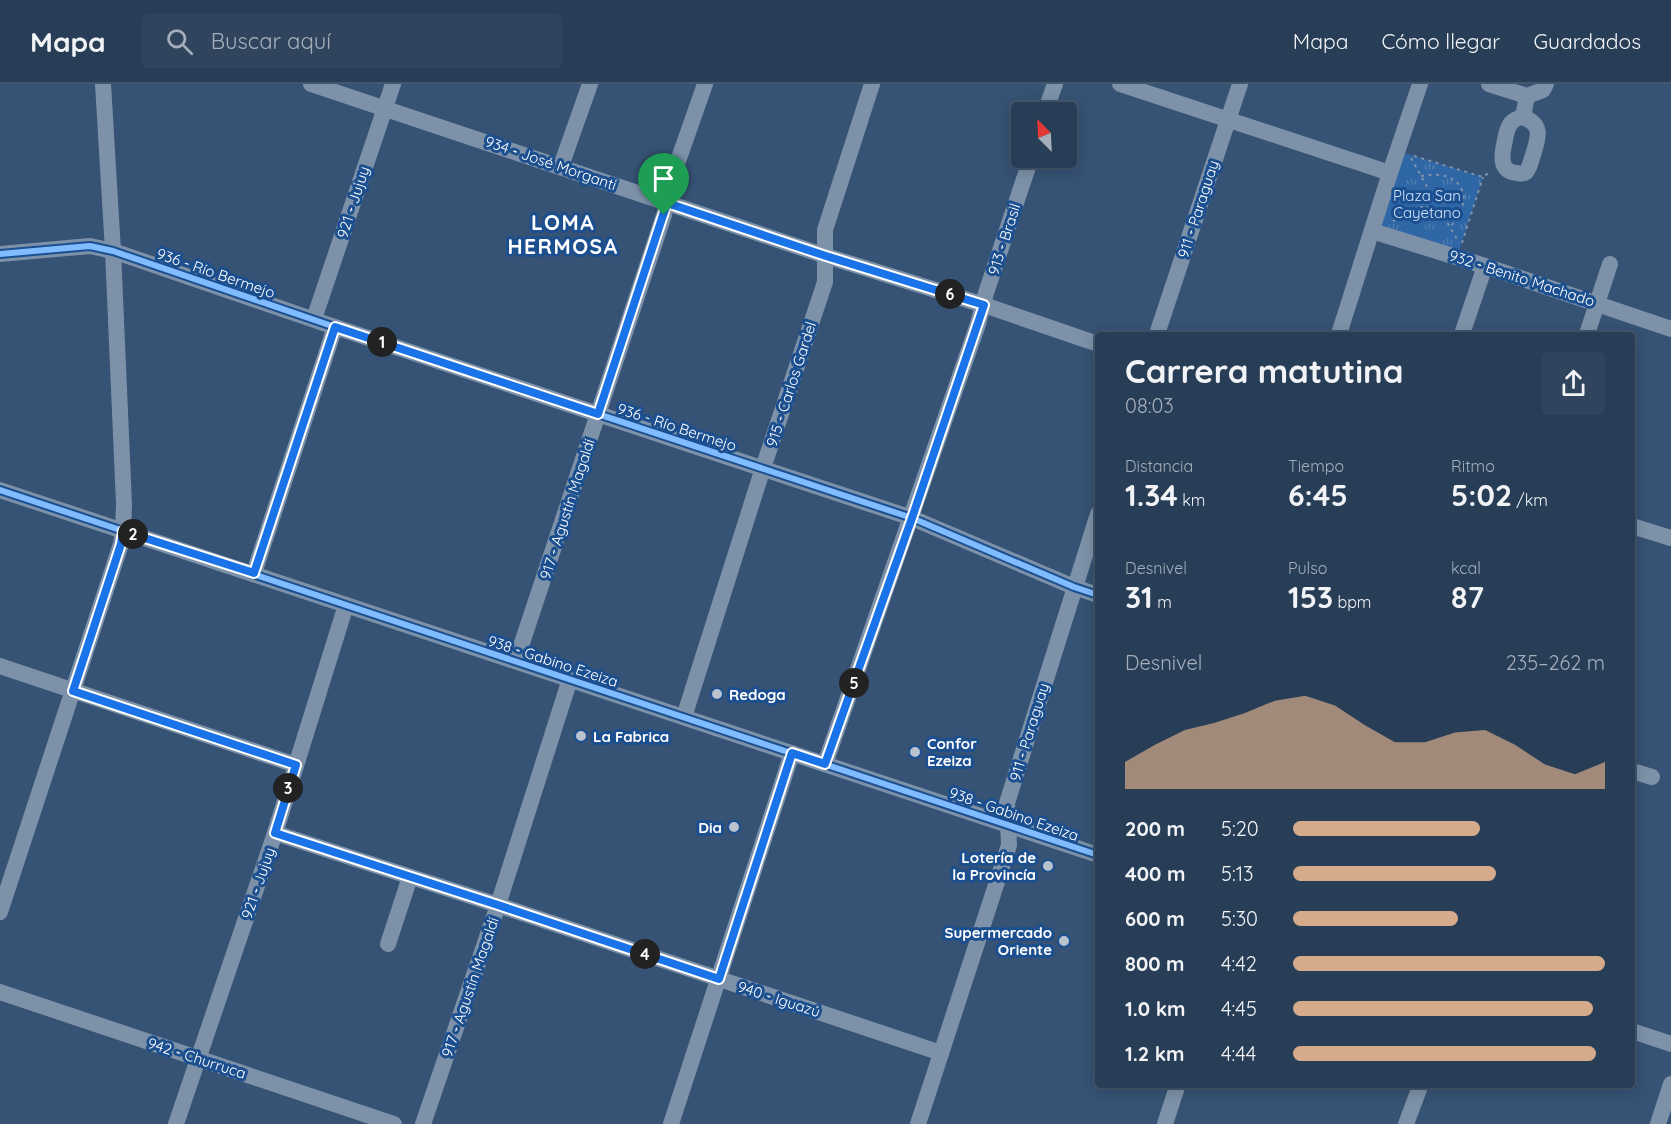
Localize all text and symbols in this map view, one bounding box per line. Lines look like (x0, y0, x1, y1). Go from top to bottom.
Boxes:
search box (142, 14, 562, 68)
text: Mapa (30, 24, 106, 59)
icon: search (163, 25, 196, 58)
text: Buscar aquí (211, 27, 331, 55)
text: Mapa (1293, 28, 1348, 54)
text: Cómo llegar (1381, 28, 1500, 54)
text: Guardados (1533, 28, 1641, 54)
north arrow (1011, 102, 1077, 168)
map controls (1011, 102, 1077, 168)
street label: 934 - José Morganti (483, 132, 619, 194)
pin (638, 153, 689, 215)
street label: 911 - Paraguay (1173, 158, 1223, 260)
icon: arrive (647, 162, 680, 195)
street label: 921 - Jujuy (332, 164, 374, 240)
park label: Plaza San Cayetano (1393, 186, 1461, 222)
street label: 913 - Brasil (984, 201, 1024, 277)
district label: LOMA HERMOSA (507, 209, 619, 259)
street label: 936 - Río Bermejo (154, 244, 278, 302)
street label: 932 - Benito Machado (1447, 245, 1597, 311)
pin: 6 (935, 279, 965, 309)
text: 6 (946, 284, 954, 304)
street label: 915 - Carlos Gardel (762, 319, 820, 449)
pin: 1 (367, 327, 397, 357)
text: 1 (379, 332, 385, 352)
text: Carrera matutina (1125, 350, 1403, 391)
button: share (1542, 352, 1605, 415)
text: 08:03 (1125, 393, 1174, 418)
street label: 936 - Río Bermejo (615, 399, 739, 455)
street label: 917 - Agustín Magaldi (535, 436, 599, 582)
text: Distancia (1125, 456, 1193, 476)
text: Tiempo (1288, 456, 1344, 476)
text: Ritmo (1451, 456, 1495, 476)
text: 1.34 (1125, 476, 1178, 514)
text: 6:45 (1288, 476, 1348, 514)
text: 5:02 (1451, 476, 1512, 514)
text: km (1178, 490, 1205, 510)
text: /km (1512, 490, 1548, 510)
pin: 2 (118, 519, 148, 549)
text: 2 (128, 524, 138, 544)
text: Desnivel (1125, 558, 1187, 578)
text: Pulso (1288, 558, 1327, 578)
text: kcal (1451, 558, 1481, 578)
text: 31 (1125, 578, 1153, 616)
text: 153 (1288, 578, 1333, 616)
text: 87 (1451, 578, 1484, 616)
text: m (1153, 592, 1172, 612)
text: bpm (1333, 592, 1371, 612)
street label: 938 - Gabino Ezeiza (486, 631, 620, 691)
text: Desnivel (1125, 650, 1202, 675)
text: 235–262 m (1506, 650, 1605, 675)
pin: 5 (839, 668, 869, 698)
text: 5 (849, 673, 859, 693)
street label: 911 - Paraguay (1005, 681, 1053, 783)
place label: Redoga (729, 685, 786, 704)
marker: Redoga (710, 687, 724, 701)
place label: La Fabrica (593, 727, 669, 746)
marker: La Fabrica (574, 729, 588, 743)
place label: Confor Ezeiza (927, 734, 977, 770)
marker: Confor Ezeiza (908, 745, 922, 759)
pin: 3 (273, 773, 303, 803)
text: 3 (284, 778, 292, 798)
street label: 938 - Gabino Ezeiza (947, 783, 1081, 845)
text: 200 m (1125, 816, 1185, 841)
text: 5:20 (1221, 816, 1259, 841)
place label: Dia (698, 818, 722, 837)
marker: Dia (727, 820, 741, 834)
street label: 921 - Jujuy (237, 845, 279, 921)
place label: Lotería de la Provincía (952, 848, 1036, 884)
marker: Lotería de la Provincía (1041, 859, 1055, 873)
text: 400 m (1125, 861, 1185, 886)
text: 5:13 (1221, 861, 1254, 886)
text: 600 m (1125, 906, 1185, 931)
text: 5:30 (1221, 906, 1258, 931)
street label: 917 - Agustín Magaldi (437, 914, 503, 1060)
place label: Supermercado Oriente (945, 923, 1052, 959)
marker: Supermercado Oriente (1057, 934, 1071, 948)
pin: 4 (630, 939, 660, 969)
text: 4 (640, 944, 650, 964)
text: 800 m (1125, 951, 1185, 976)
text: 4:42 (1221, 951, 1257, 976)
street label: 940 - Iguazú (735, 977, 823, 1021)
text: 1.0 km (1125, 996, 1185, 1021)
text: 4:45 (1221, 996, 1257, 1021)
street label: 942 - Churruca (145, 1033, 249, 1083)
text: 1.2 km (1125, 1041, 1185, 1066)
text: 4:44 (1221, 1041, 1256, 1066)

